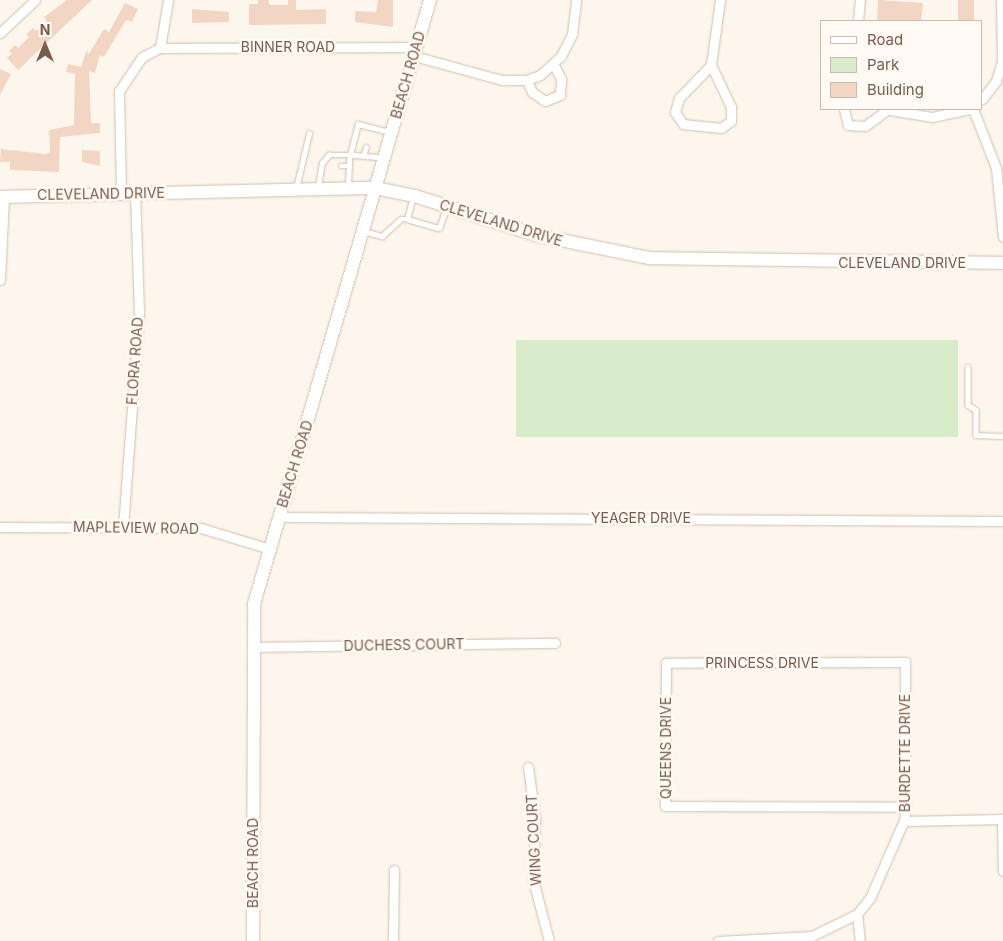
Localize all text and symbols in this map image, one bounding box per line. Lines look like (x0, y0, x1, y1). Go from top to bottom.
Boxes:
north arrow (20, 20, 70, 70)
legend (820, 20, 983, 110)
text: N (40, 21, 50, 38)
street label: BEACH ROAD (387, 29, 429, 121)
text: Road (867, 30, 903, 49)
street label: BINNER ROAD (241, 39, 335, 55)
text: Park (867, 55, 899, 74)
text: Building (867, 80, 924, 99)
street label: CLEVELAND DRIVE (37, 184, 165, 204)
street label: CLEVELAND DRIVE (437, 196, 565, 250)
street label: CLEVELAND DRIVE (838, 255, 966, 271)
street label: FLORA ROAD (124, 316, 146, 406)
street label: BEACH ROAD (274, 418, 316, 510)
street label: YEAGER DRIVE (591, 510, 691, 526)
street label: MAPLEVIEW ROAD (73, 519, 199, 537)
street label: DUCHESS COURT (343, 636, 465, 654)
street label: PRINCESS DRIVE (705, 655, 819, 671)
street label: BURDETTE DRIVE (897, 694, 913, 812)
street label: QUEENS DRIVE (658, 697, 674, 799)
street label: WING COURT (523, 794, 545, 886)
street label: BEACH ROAD (245, 818, 261, 908)

